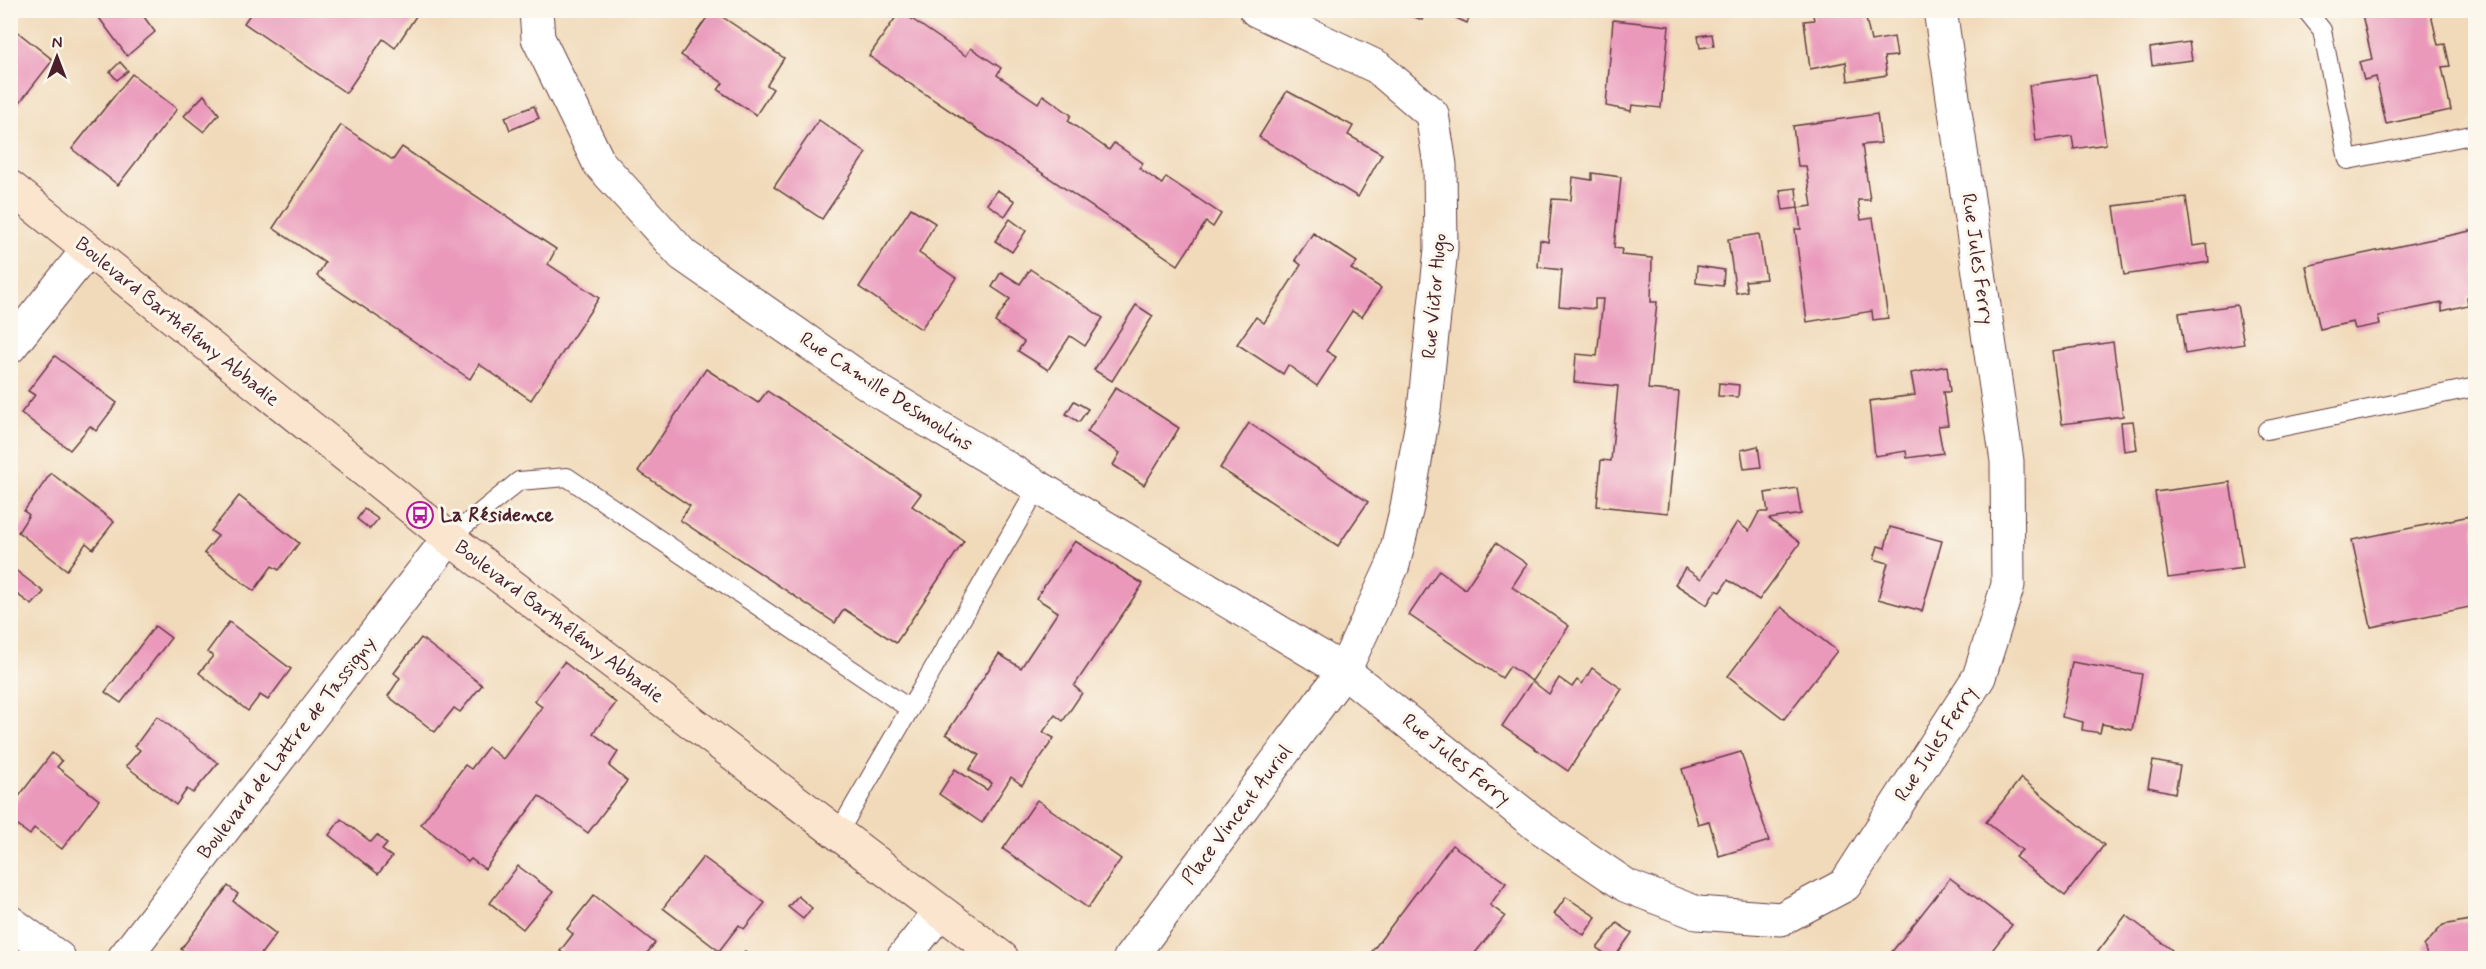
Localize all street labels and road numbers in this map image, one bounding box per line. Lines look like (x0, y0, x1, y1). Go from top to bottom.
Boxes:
street label: Rue Jules Ferry (1954, 192, 2000, 326)
street label: Boulevard Barthélémy Abbadie (69, 231, 285, 413)
street label: Rue Victor Hugo (1416, 232, 1455, 360)
street label: Rue Camille Desmoulins (794, 326, 978, 458)
street label: Boulevard Barthélémy Abbadie (449, 534, 669, 710)
street label: Boulevard de Lattre de Tassigny (191, 631, 383, 866)
street label: Rue Jules Ferry (1889, 681, 1983, 807)
street label: Rue Jules Ferry (1396, 708, 1516, 812)
street label: Place Vincent Auriol (1176, 739, 1299, 890)

